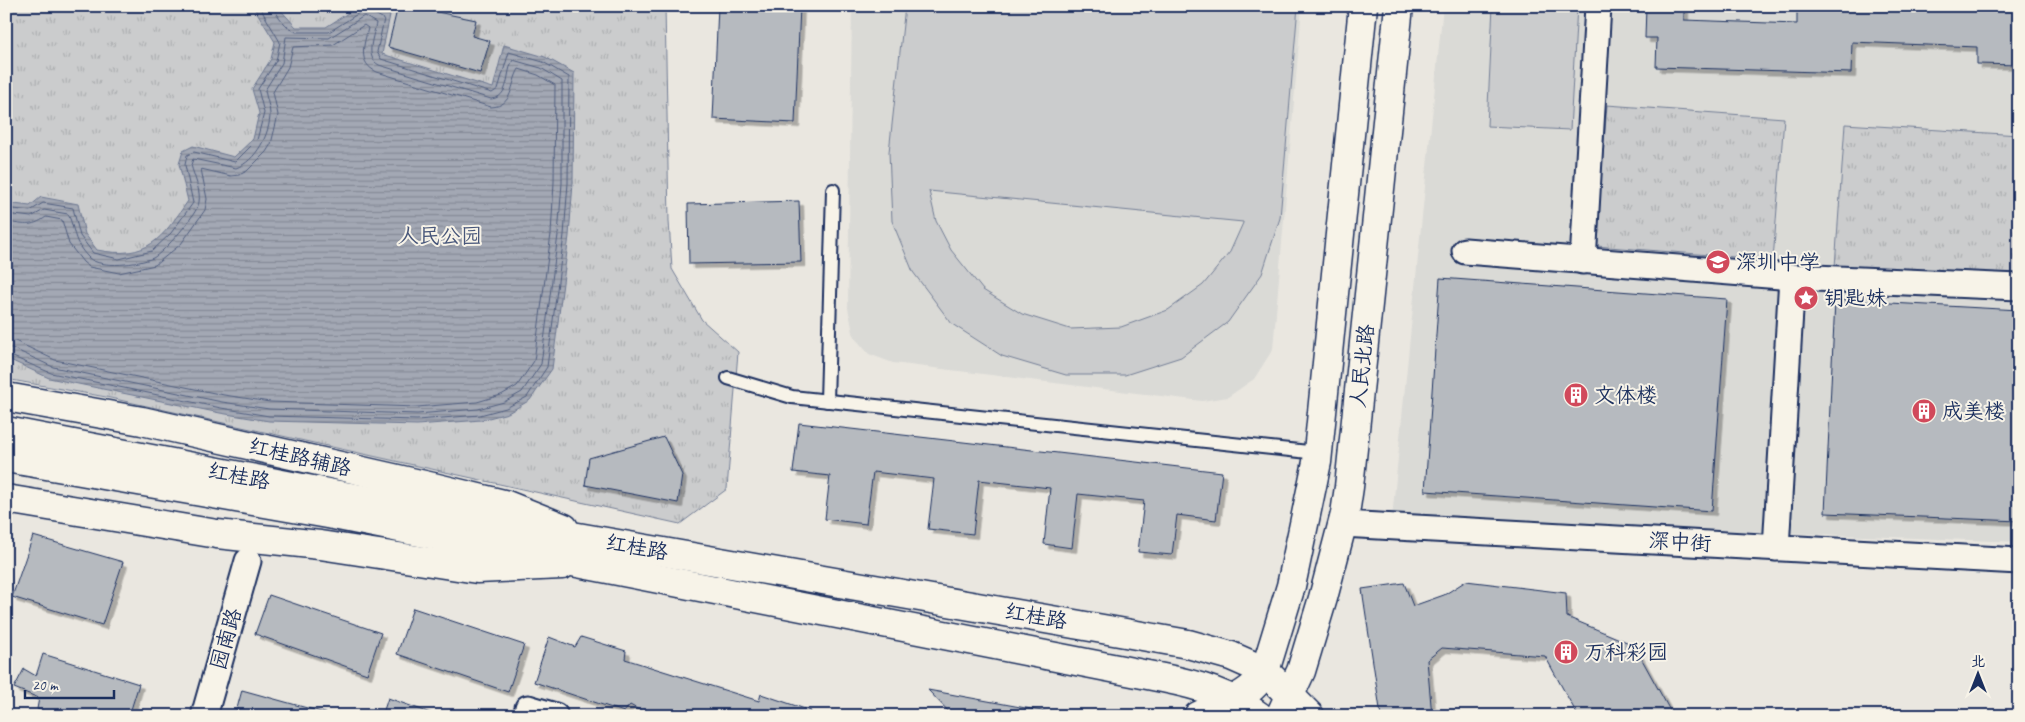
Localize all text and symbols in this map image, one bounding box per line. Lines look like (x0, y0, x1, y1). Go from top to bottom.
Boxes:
park label: 人民公园 (398, 223, 482, 249)
school or university icon: 深圳中学 (1705, 249, 1731, 275)
place label: 深圳中学 (1736, 249, 1820, 275)
place icon: 钥匙妹 (1793, 285, 1819, 311)
place label: 钥匙妹 (1824, 285, 1887, 311)
street label: 人民北路 (1345, 323, 1379, 409)
building icon: 文体楼 (1563, 382, 1589, 408)
place label: 文体楼 (1594, 382, 1657, 408)
building icon: 成美楼 (1911, 398, 1937, 424)
place label: 成美楼 (1942, 398, 2005, 424)
street label: 红桂路辅路 (246, 433, 354, 481)
street label: 红桂路 (206, 457, 272, 495)
street label: 深中街 (1648, 527, 1712, 557)
street label: 红桂路 (604, 529, 670, 565)
street label: 红桂路 (1003, 598, 1069, 634)
street label: 园南路 (205, 605, 247, 673)
building icon: 万科彩园 (1553, 639, 1579, 665)
place label: 万科彩园 (1584, 639, 1668, 665)
north arrow (1952, 650, 2002, 700)
text: 北 (1971, 653, 1985, 670)
scale bar (25, 667, 114, 699)
text: 20 m (32, 676, 59, 695)

